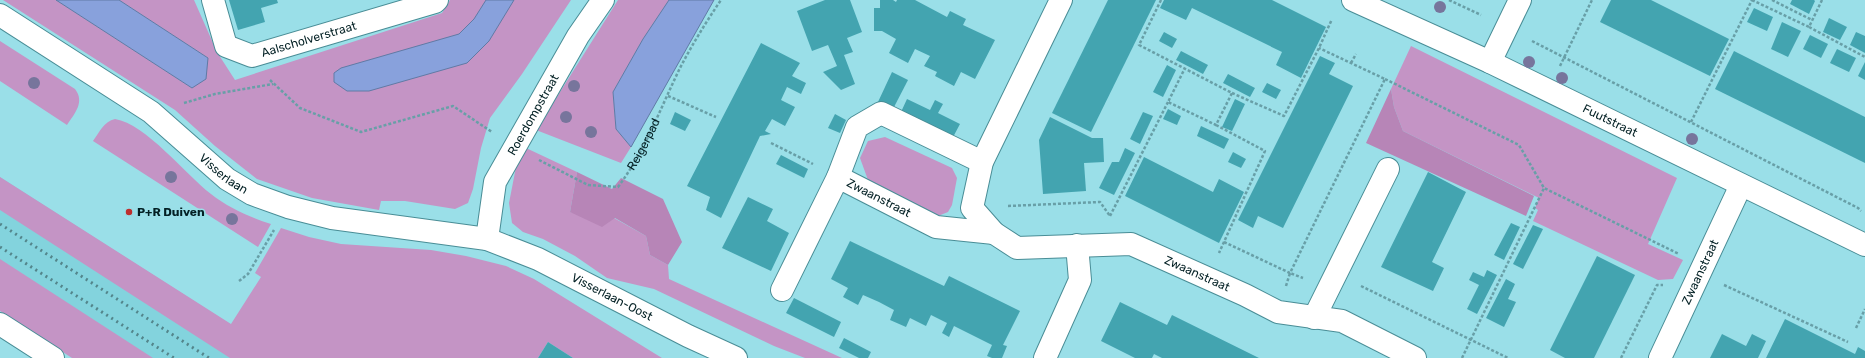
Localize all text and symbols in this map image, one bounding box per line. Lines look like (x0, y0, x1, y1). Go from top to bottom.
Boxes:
street label: Aalscholverstraat (260, 18, 358, 60)
street label: Roerdompstraat (505, 71, 562, 158)
street label: Fuutstraat (1580, 101, 1640, 140)
street label: Reigerpad (624, 116, 663, 173)
street label: Visserlaan (196, 151, 250, 197)
street label: Zwaanstraat (844, 176, 914, 220)
place label: P+R Duiven (137, 205, 205, 219)
marker: P+R Duiven (124, 207, 134, 217)
street label: Zwaanstraat (1679, 237, 1722, 307)
street label: Zwaanstraat (1162, 253, 1232, 294)
street label: Visserlaan-Oost (569, 270, 655, 324)

